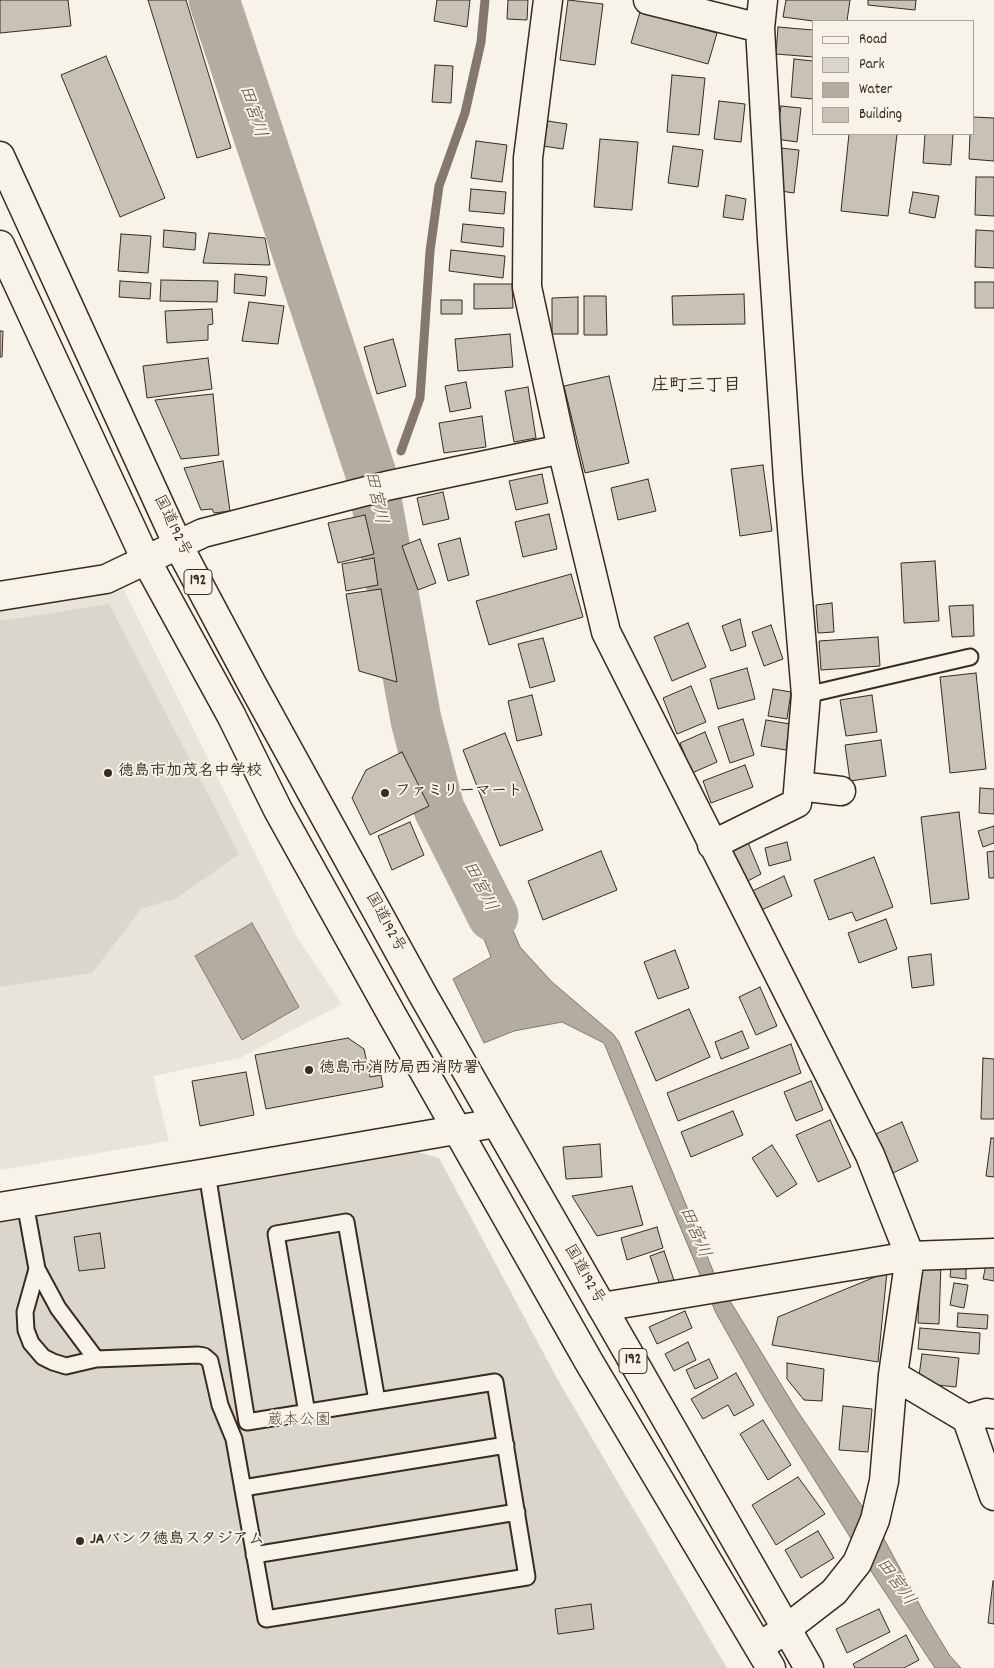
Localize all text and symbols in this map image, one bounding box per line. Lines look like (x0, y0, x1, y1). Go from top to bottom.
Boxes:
legend (812, 20, 974, 135)
text: Road (859, 29, 887, 51)
text: Park (859, 54, 885, 76)
text: Water (859, 79, 892, 101)
water label: 田宮川 (232, 83, 270, 141)
text: Building (859, 104, 902, 126)
district label: 庄町三丁目 (651, 377, 741, 399)
water label: 田宮川 (358, 469, 390, 527)
street label: 国道192号 (148, 492, 194, 560)
road number: 192 (184, 570, 212, 594)
place label: 徳島市加茂名中学校 (118, 763, 262, 783)
marker: 徳島市加茂名中学校 (102, 767, 114, 779)
place label: ファミリーマート (395, 783, 523, 803)
marker: ファミリーマート (379, 787, 391, 799)
water label: 田宮川 (456, 858, 500, 916)
street label: 国道192号 (360, 890, 408, 956)
place label: 徳島市消防局西消防署 (319, 1060, 479, 1080)
marker: 徳島市消防局西消防署 (303, 1064, 315, 1076)
water label: 田宮川 (673, 1204, 713, 1262)
street label: 国道192号 (558, 1242, 608, 1308)
road number: 192 (619, 1348, 647, 1374)
park label: 蔵本公園 (267, 1412, 331, 1432)
place label: JAバンク徳島スタジアム (90, 1531, 265, 1551)
marker: JAバンク徳島スタジアム (74, 1535, 86, 1547)
water label: 田宮川 (869, 1555, 919, 1611)

